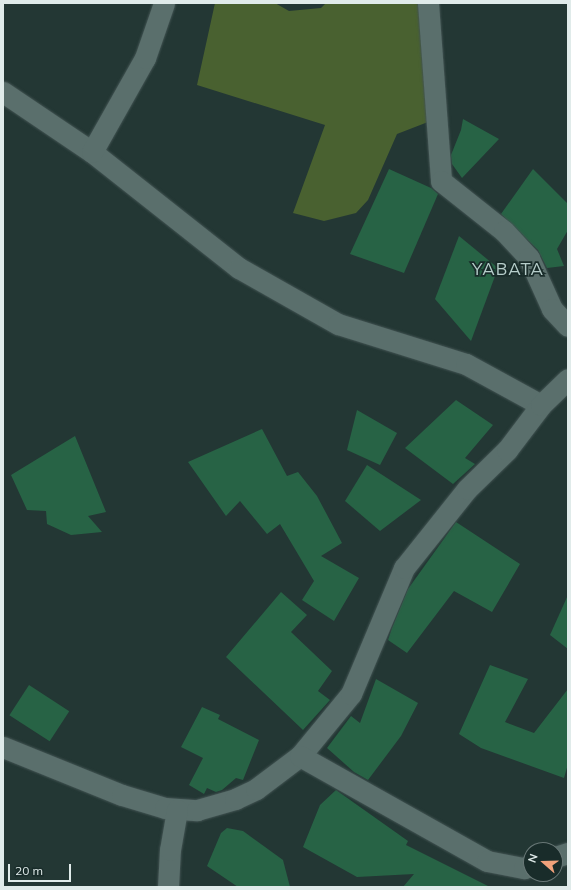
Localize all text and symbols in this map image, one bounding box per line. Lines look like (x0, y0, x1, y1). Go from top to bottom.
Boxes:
district label: YABATA (472, 259, 544, 279)
north arrow (523, 842, 563, 882)
text: N (525, 852, 541, 865)
scale bar (10, 856, 73, 882)
text: 20 m (15, 863, 43, 878)

